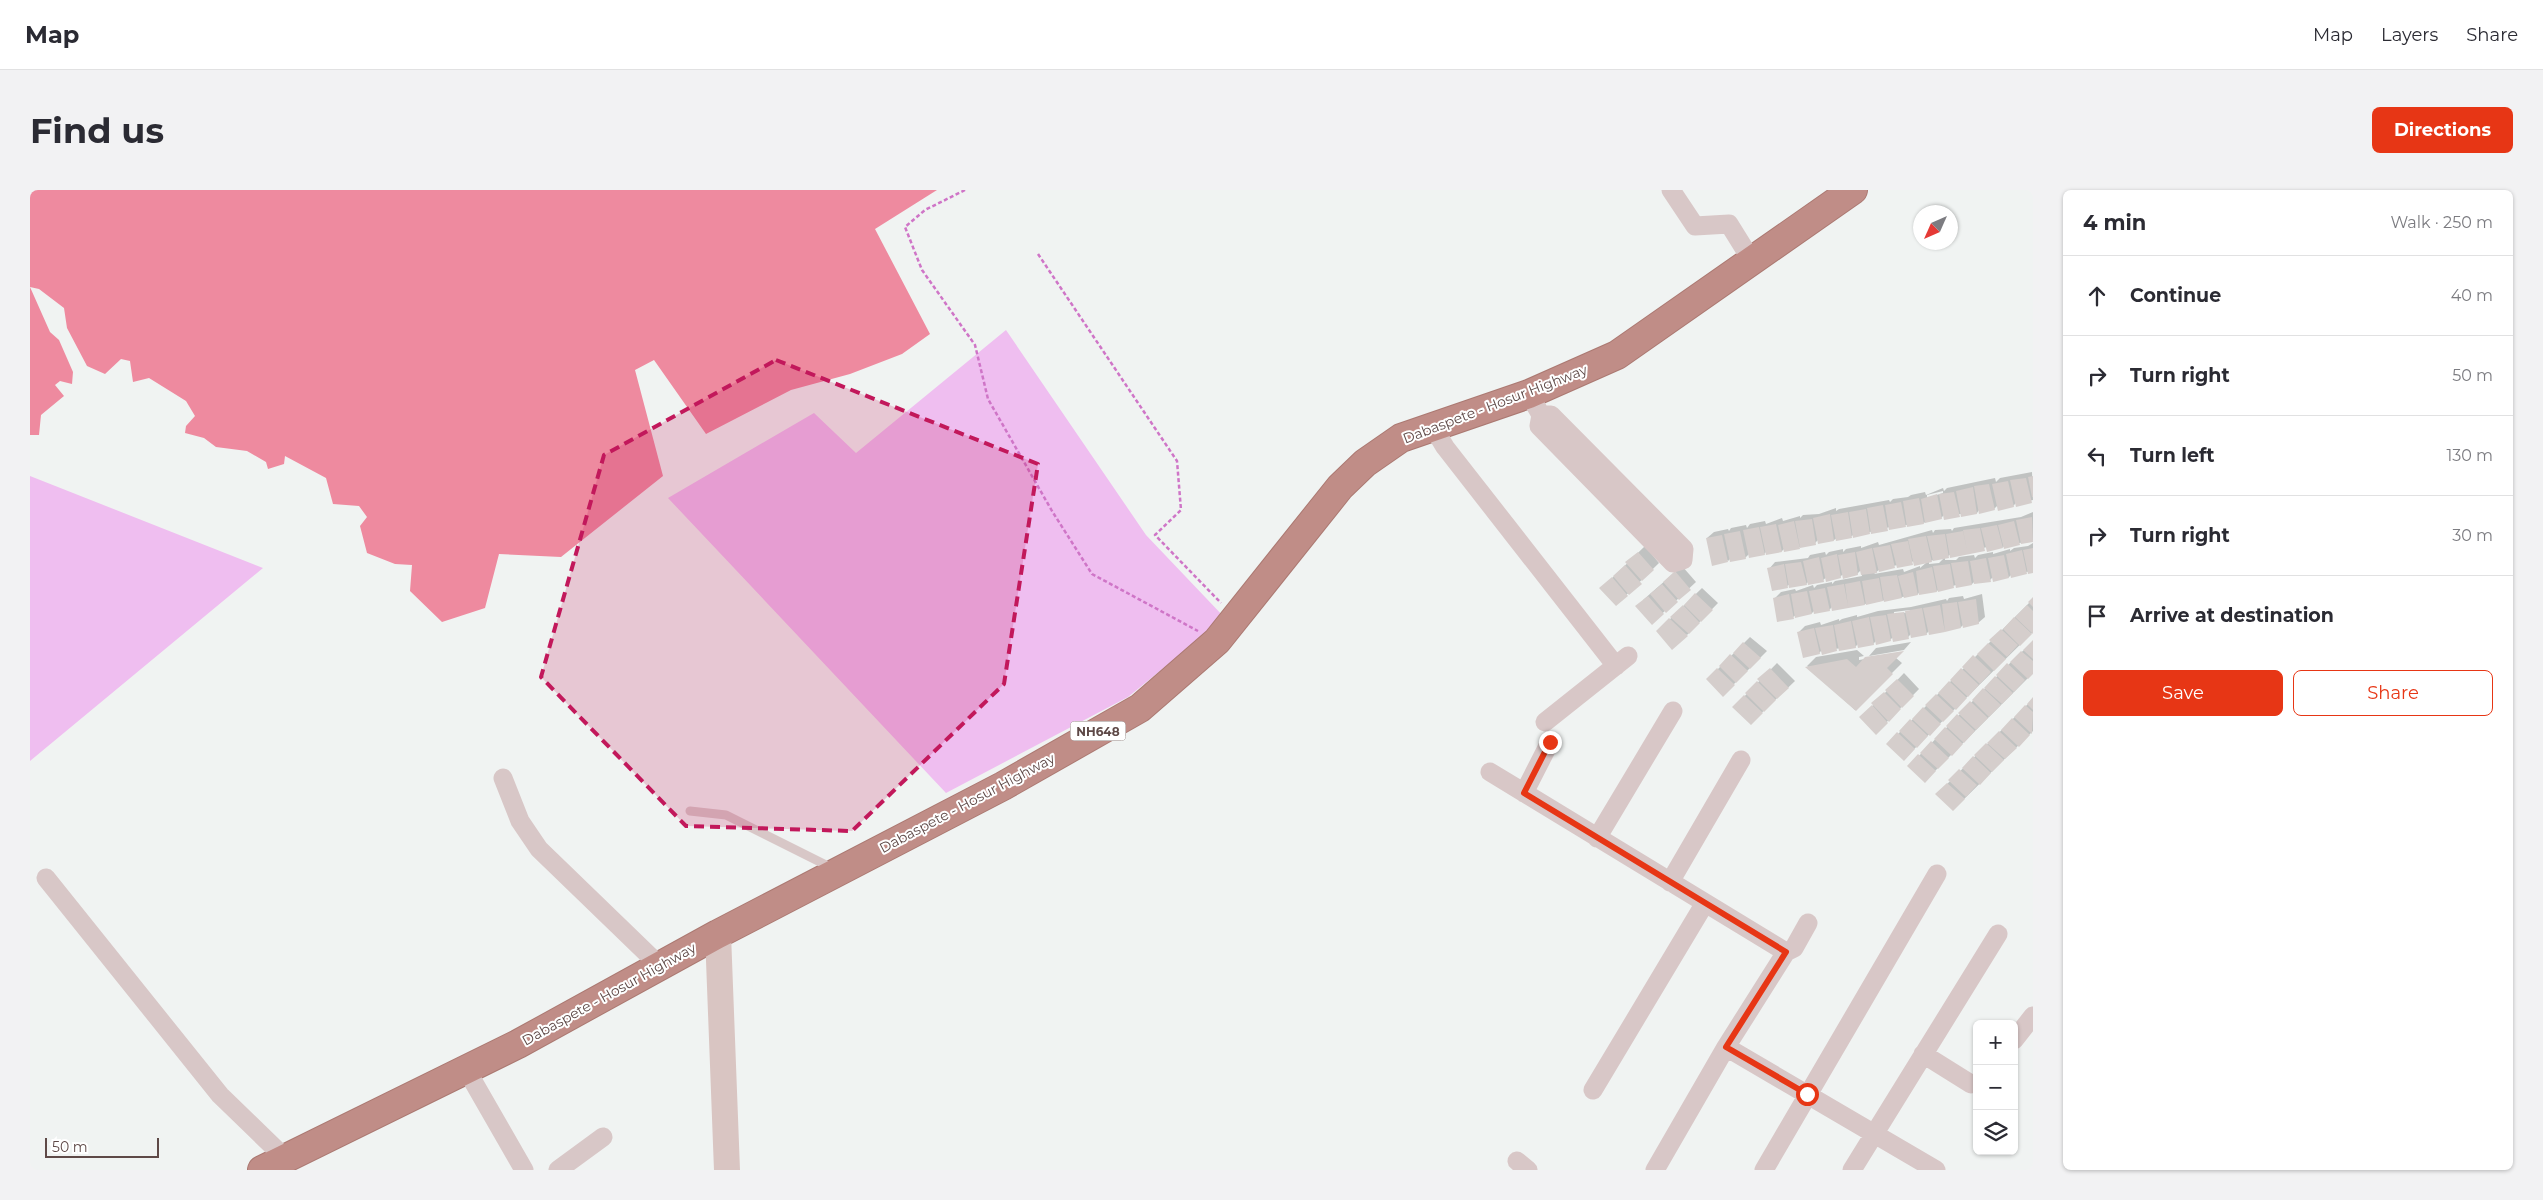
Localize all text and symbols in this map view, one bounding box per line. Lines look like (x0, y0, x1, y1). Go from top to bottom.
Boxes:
text: Map (25, 20, 79, 49)
text: Map (2313, 24, 2353, 46)
text: Layers (2381, 24, 2438, 46)
text: Share (2466, 24, 2518, 46)
button: Directions (2372, 107, 2513, 153)
text: Find us (30, 109, 164, 152)
north arrow (1913, 205, 1958, 250)
text: 4 min (2083, 210, 2146, 235)
text: Walk · 250 m (2390, 213, 2493, 232)
icon: ahead (2083, 282, 2111, 310)
text: Continue (2130, 284, 2221, 307)
text: 40 m (2451, 286, 2493, 305)
street label: Dabaspete - Hosur Highway (1400, 360, 1590, 448)
icon: right (2083, 362, 2111, 390)
text: Turn right (2130, 364, 2230, 387)
text: 50 m (2452, 366, 2493, 385)
icon: left (2083, 442, 2111, 470)
text: Turn left (2130, 444, 2215, 467)
text: 130 m (2446, 446, 2493, 465)
icon: right (2083, 522, 2111, 550)
text: Turn right (2130, 524, 2230, 547)
text: 30 m (2452, 526, 2493, 545)
icon: arrive (2083, 602, 2111, 630)
text: Arrive at destination (2130, 604, 2334, 627)
button: Save (2083, 670, 2283, 716)
button: Share (2293, 670, 2493, 716)
road number: NH648 (1070, 722, 1126, 740)
route end (1539, 731, 1562, 754)
street label: Dabaspete - Hosur Highway (876, 749, 1058, 857)
street label: Dabaspete - Hosur Highway (519, 938, 700, 1049)
map controls (1973, 1020, 2018, 1155)
button: + (1973, 1020, 2018, 1065)
button: − (1973, 1065, 2018, 1110)
route start (1796, 1083, 1819, 1106)
button: layers (1973, 1110, 2018, 1155)
scale bar (45, 1135, 159, 1158)
text: 50 m (52, 1138, 88, 1156)

